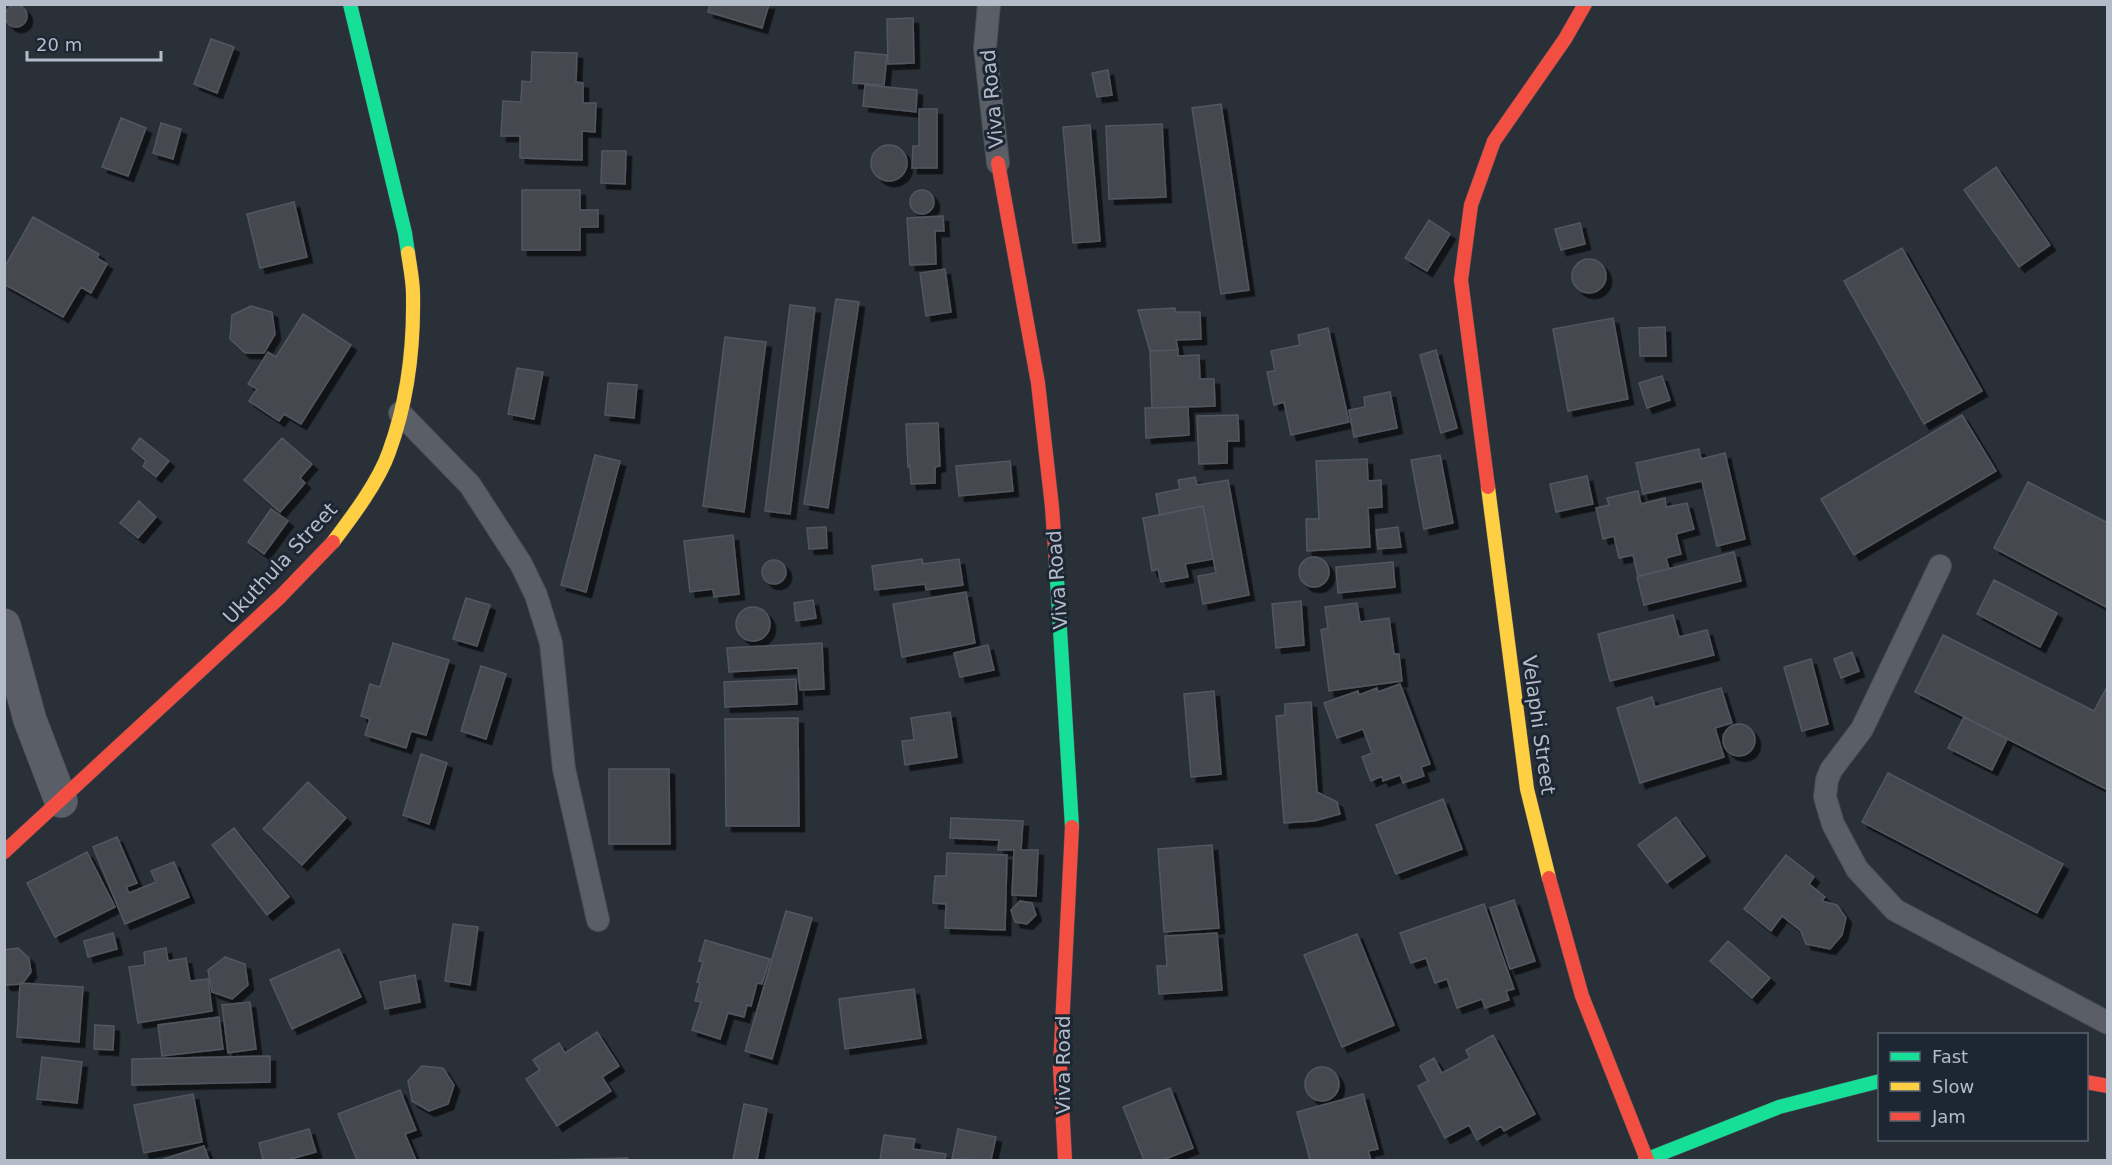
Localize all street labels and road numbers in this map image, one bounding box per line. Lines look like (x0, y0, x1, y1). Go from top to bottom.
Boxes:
street label: Viva Road (976, 48, 1008, 150)
street label: Ukuthula Street (218, 498, 342, 628)
street label: Viva Road (1042, 530, 1072, 630)
street label: Velaphi Street (1517, 654, 1561, 796)
street label: Viva Road (1051, 1015, 1075, 1115)

